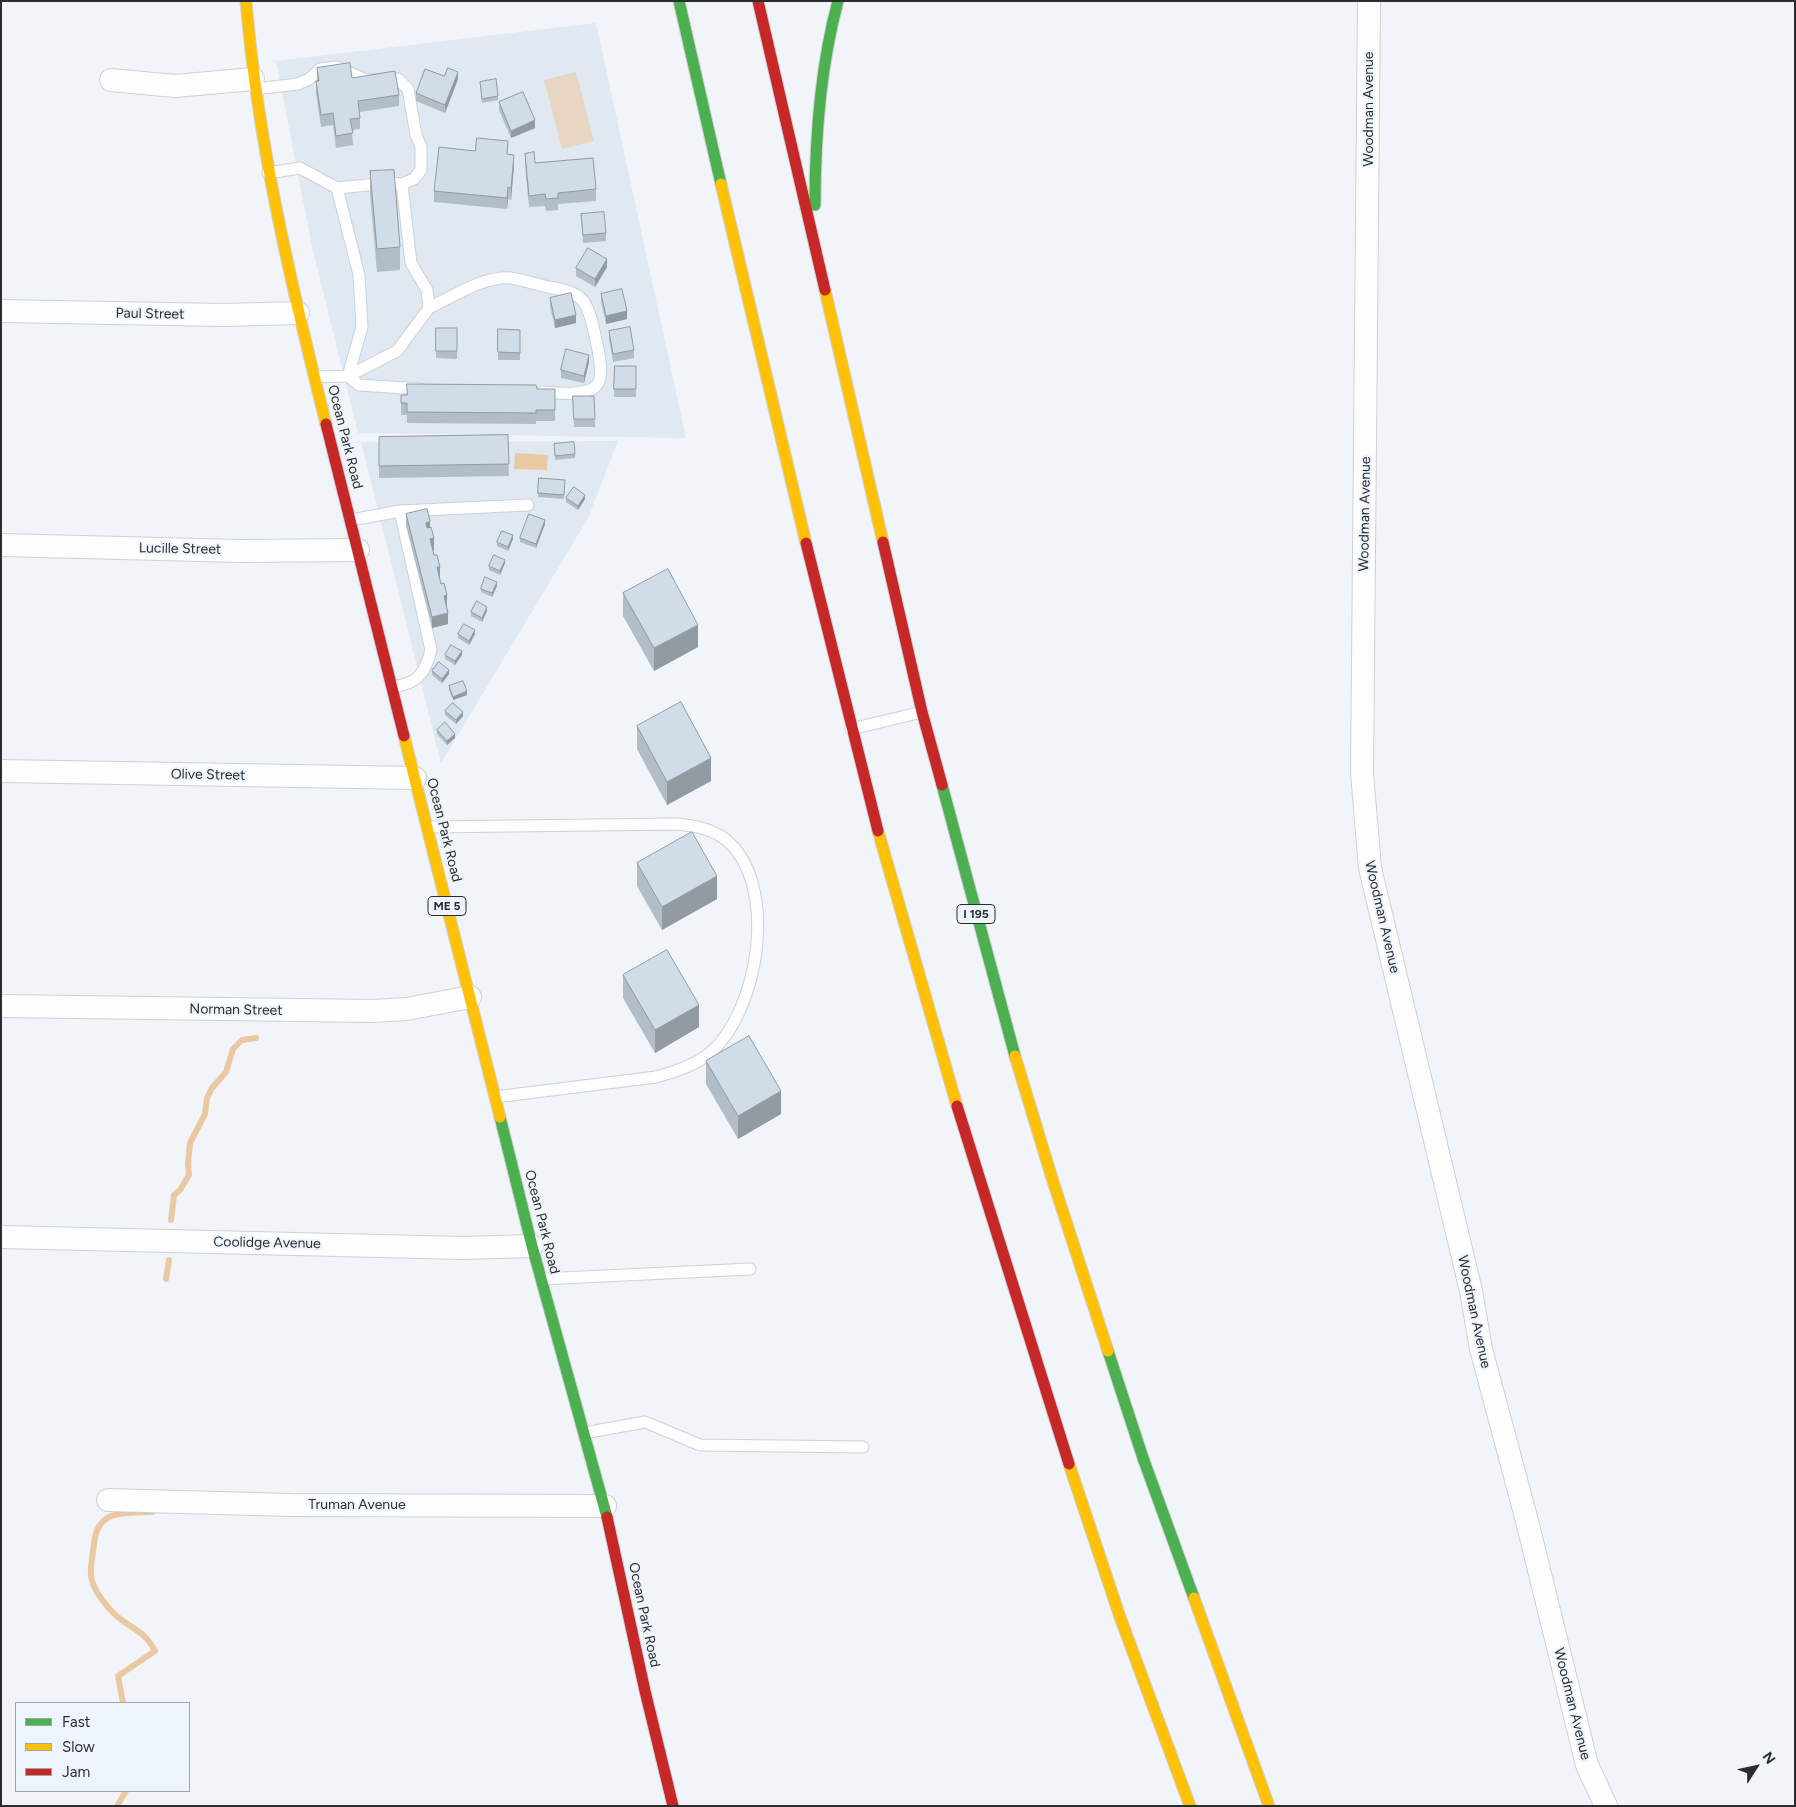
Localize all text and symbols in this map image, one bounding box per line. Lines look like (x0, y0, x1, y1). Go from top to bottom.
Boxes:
street label: Woodman Avenue (1361, 52, 1377, 166)
street label: Paul Street (116, 305, 184, 323)
street label: Ocean Park Road (324, 383, 366, 491)
street label: Woodman Avenue (1356, 456, 1374, 572)
street label: Lucille Street (139, 540, 221, 558)
street label: Olive Street (171, 766, 245, 784)
street label: Ocean Park Road (423, 776, 465, 884)
street label: Woodman Avenue (1361, 859, 1403, 975)
road number: ME 5 (428, 896, 466, 916)
road number: I 195 (957, 904, 995, 924)
street label: Norman Street (189, 1001, 283, 1019)
street label: Ocean Park Road (521, 1168, 563, 1276)
street label: Coolidge Avenue (213, 1234, 321, 1252)
street label: Woodman Avenue (1454, 1254, 1494, 1370)
street label: Truman Avenue (308, 1497, 406, 1513)
street label: Ocean Park Road (625, 1561, 663, 1669)
street label: Woodman Avenue (1550, 1646, 1594, 1762)
legend (15, 1702, 190, 1792)
text: Fast (62, 1713, 90, 1731)
text: Slow (62, 1738, 95, 1756)
north arrow (1731, 1742, 1781, 1792)
text: N (1759, 1749, 1779, 1767)
text: Jam (62, 1763, 90, 1781)

